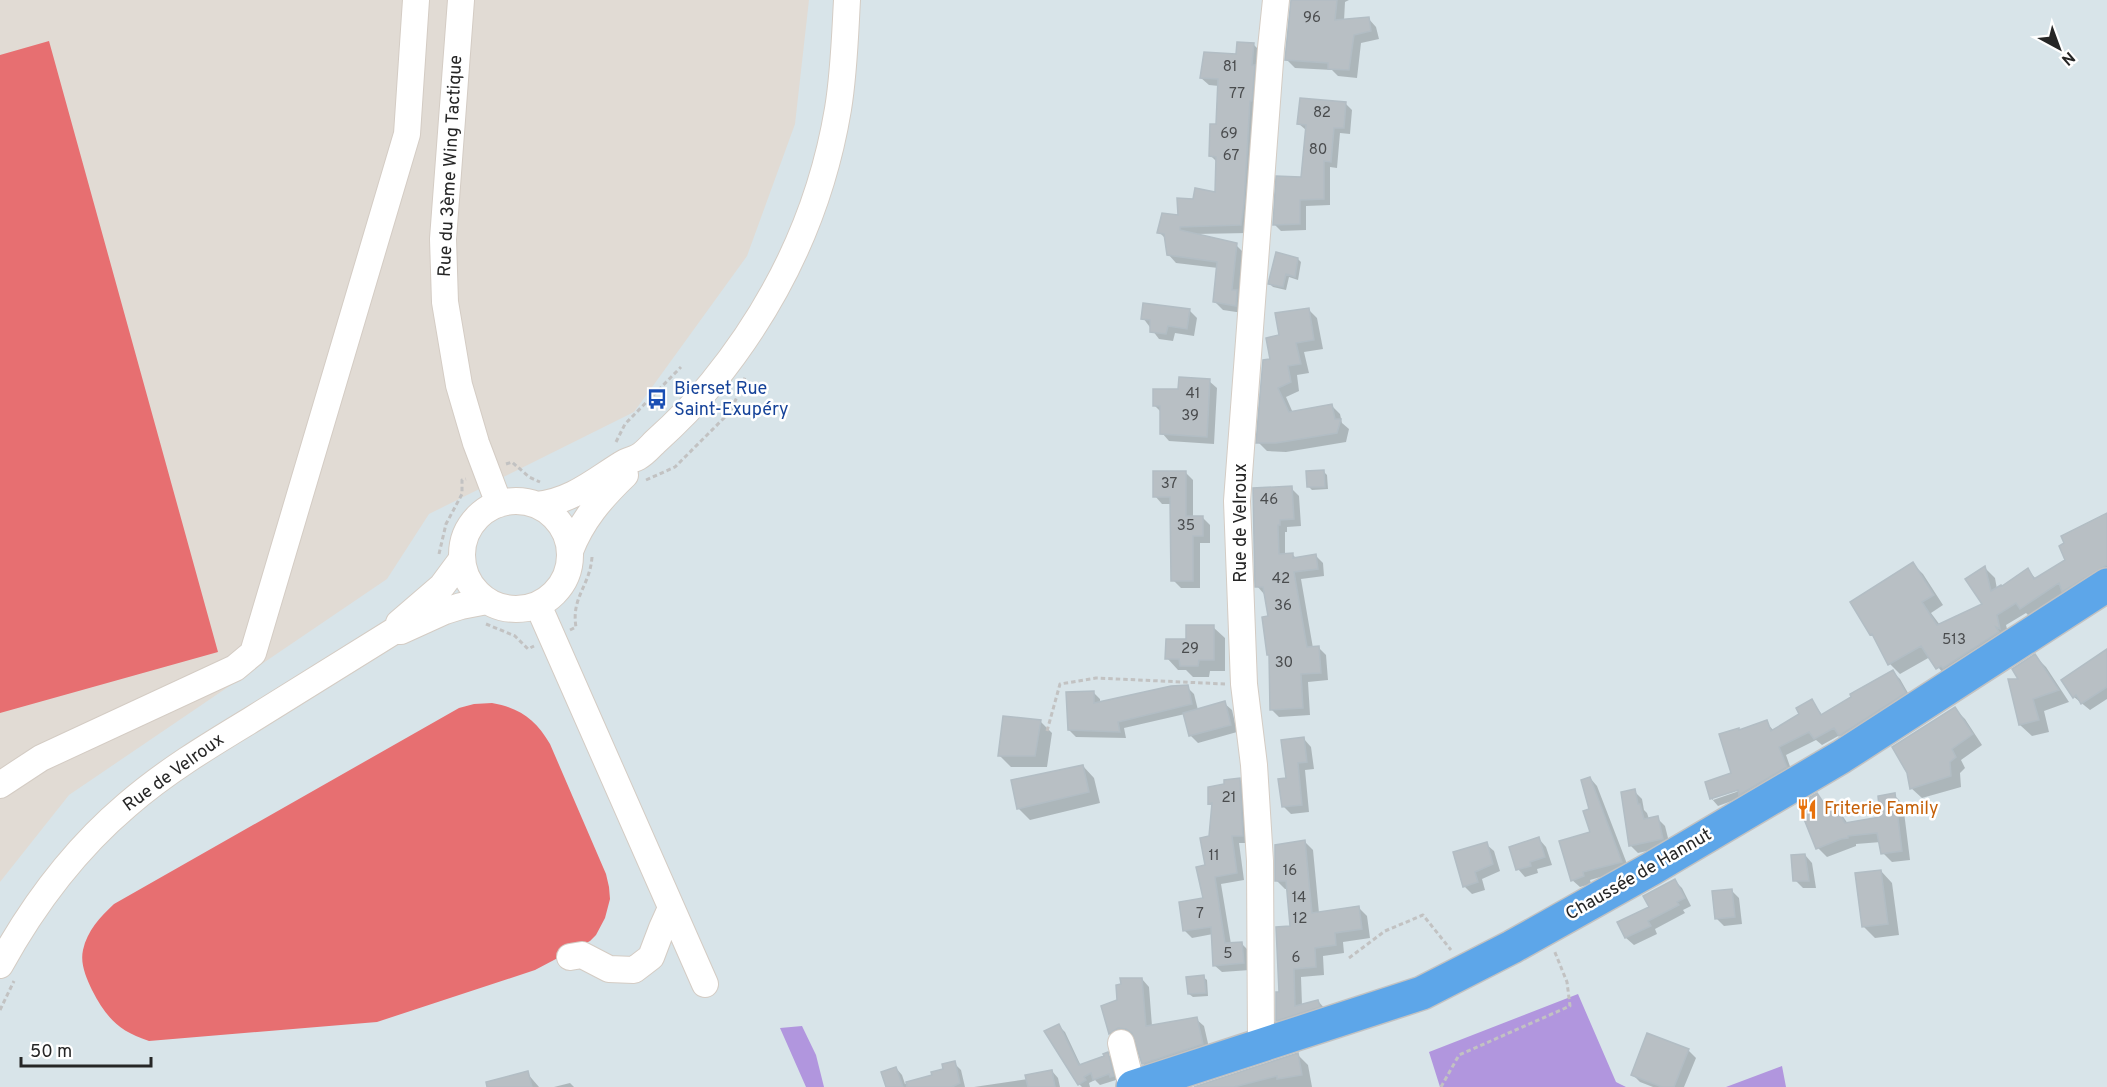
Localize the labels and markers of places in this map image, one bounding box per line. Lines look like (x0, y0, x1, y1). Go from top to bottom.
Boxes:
place label: Bierset Rue Saint-Exupéry (674, 378, 789, 422)
bus stop icon: Bierset Rue Saint-Exupéry (645, 387, 669, 411)
restaurant icon: Friterie Family (1795, 797, 1819, 821)
place label: Friterie Family (1824, 798, 1939, 821)

